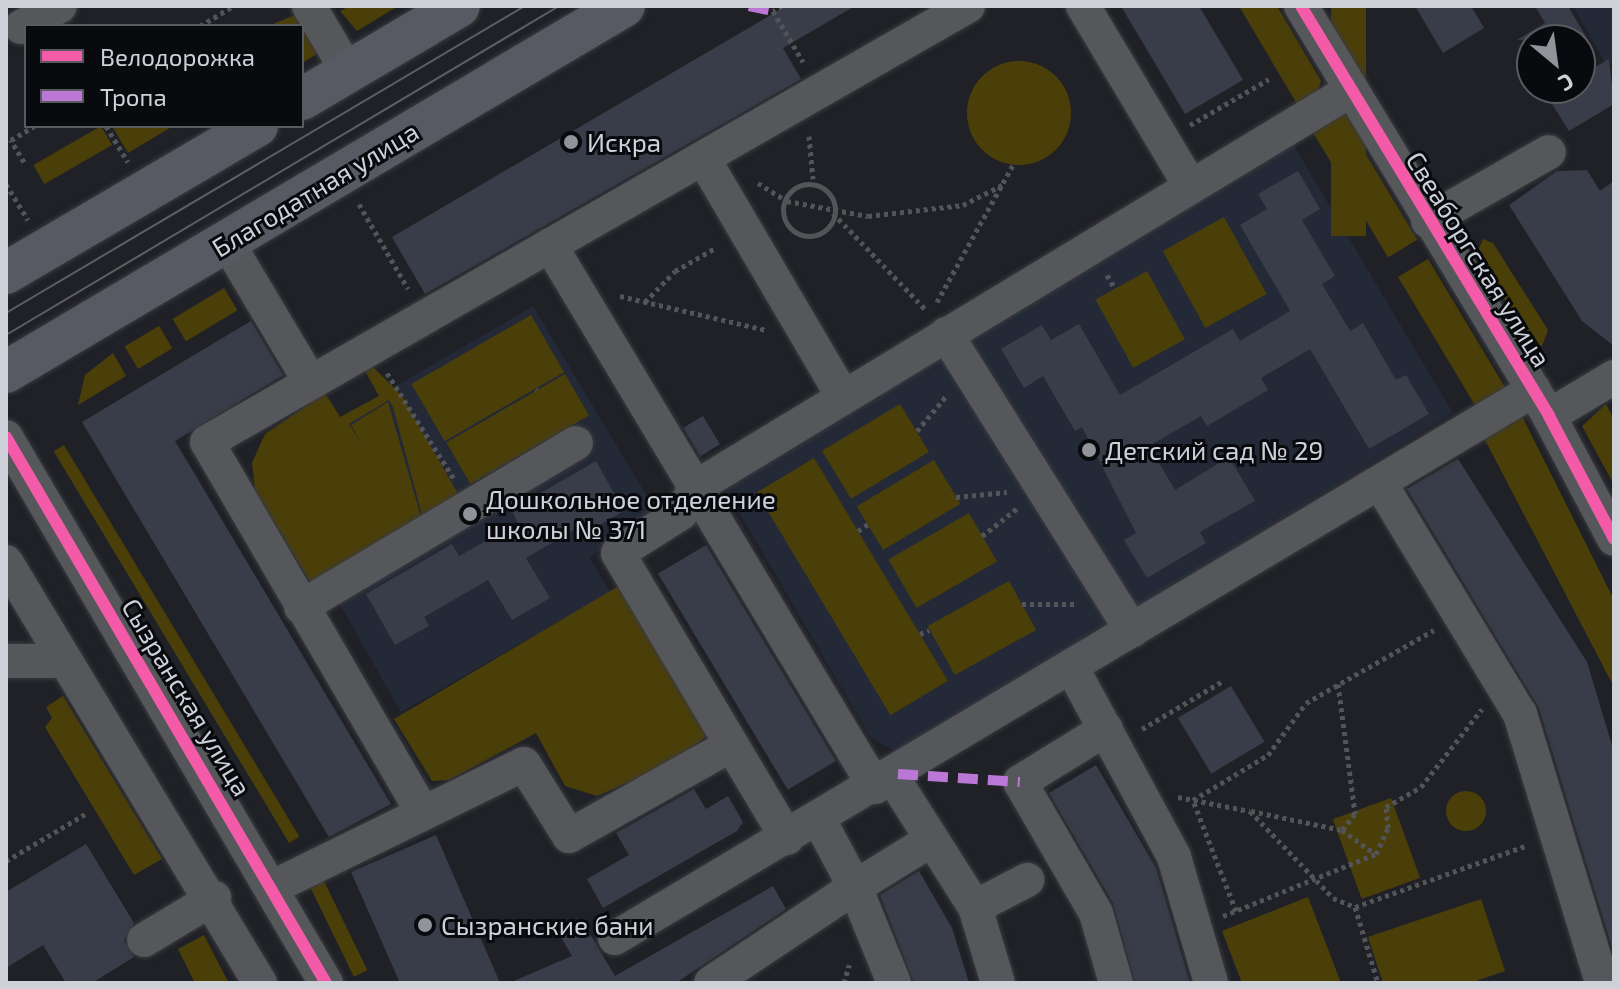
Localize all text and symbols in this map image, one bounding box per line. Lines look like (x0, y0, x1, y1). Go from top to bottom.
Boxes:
legend (24, 24, 304, 128)
north arrow (1516, 24, 1596, 104)
text: Велодорожка (100, 42, 255, 71)
text: С (1555, 69, 1579, 98)
text: Тропа (100, 82, 167, 111)
street label: Благодатная улица (206, 115, 424, 263)
place label: Искра (587, 126, 661, 158)
marker: Искра (562, 133, 580, 151)
street label: Свеаборгская улица (1400, 146, 1558, 372)
place label: Детский сад № 29 (1105, 434, 1323, 466)
marker: Детский сад № 29 (1080, 441, 1098, 459)
place label: Дошкольное отделение школы № 371 (486, 483, 776, 544)
marker: Дошкольное отделение школы № 371 (461, 505, 479, 523)
street label: Сызранская улица (116, 593, 258, 801)
place label: Сызранские бани (441, 909, 654, 941)
marker: Сызранские бани (416, 916, 434, 934)

